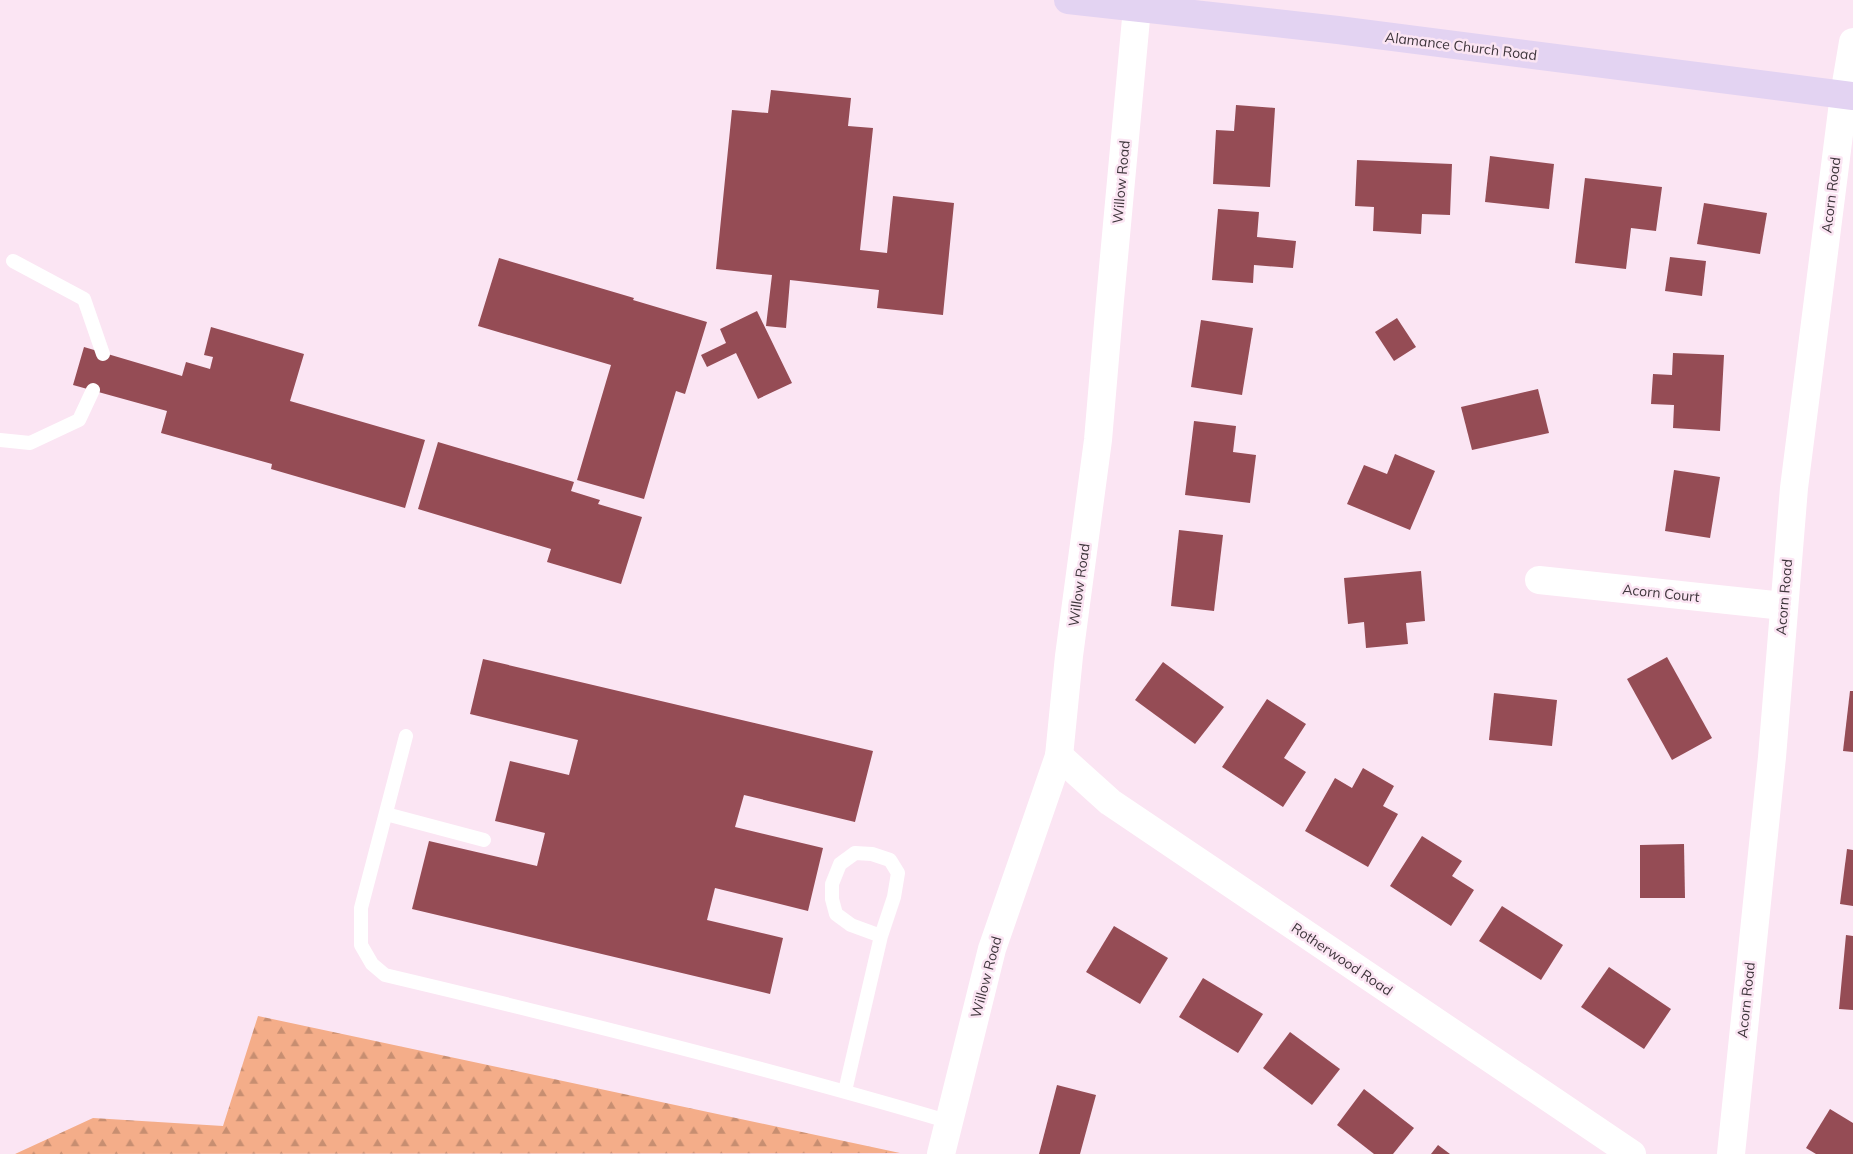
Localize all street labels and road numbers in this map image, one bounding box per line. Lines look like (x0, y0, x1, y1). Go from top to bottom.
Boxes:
street label: Alamance Church Road (1384, 28, 1538, 64)
street label: Willow Road (1108, 140, 1134, 224)
street label: Acorn Road (1817, 156, 1845, 234)
street label: Willow Road (1064, 542, 1094, 628)
street label: Acorn Road (1772, 558, 1796, 636)
street label: Acorn Court (1622, 580, 1701, 606)
street label: Rotherwood Road (1288, 919, 1396, 999)
street label: Willow Road (966, 934, 1006, 1020)
street label: Acorn Road (1733, 961, 1759, 1039)

